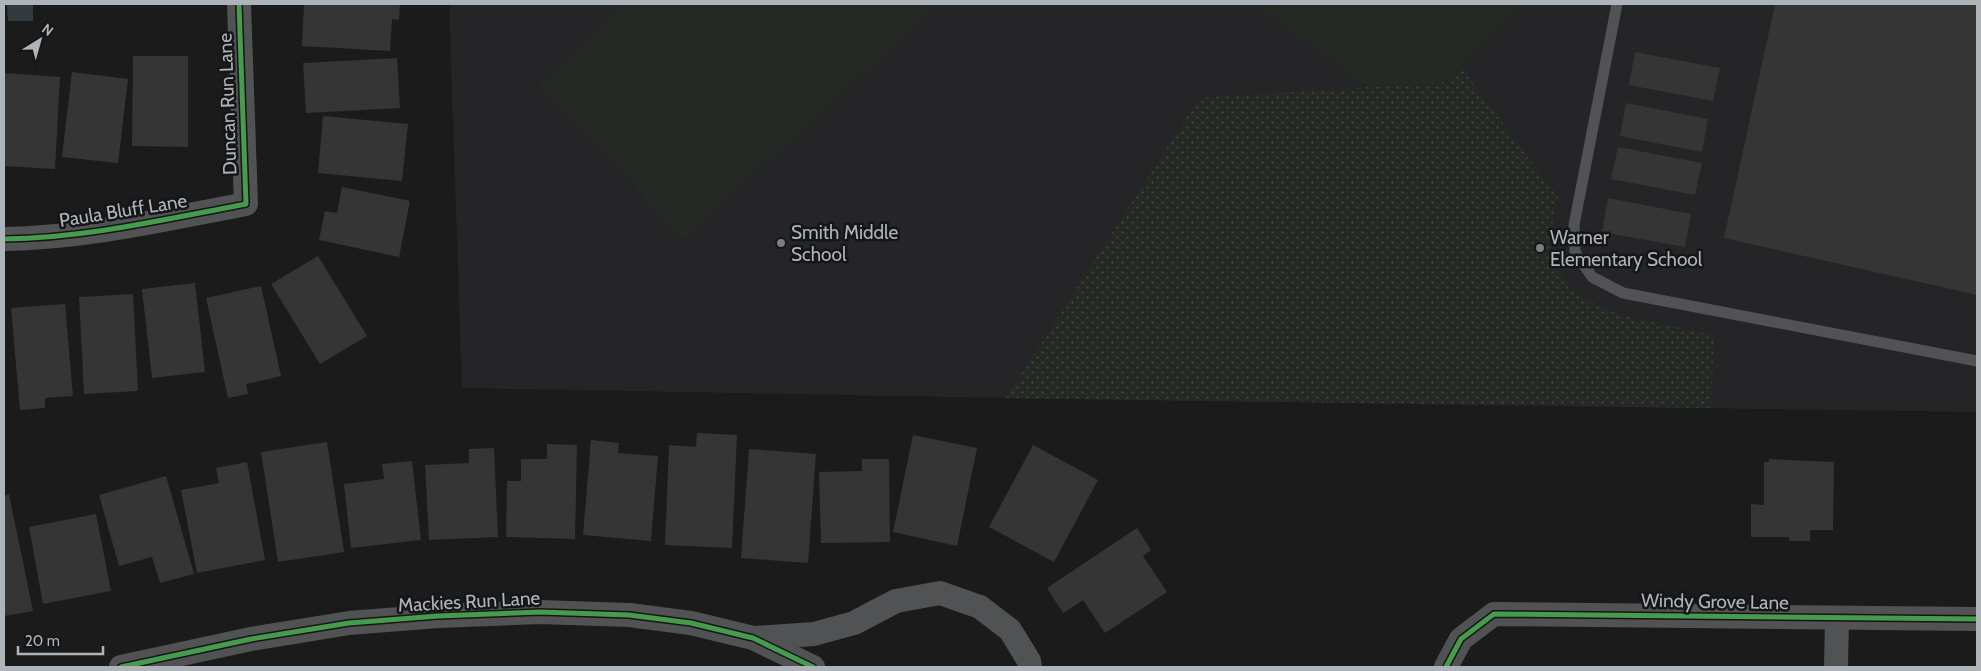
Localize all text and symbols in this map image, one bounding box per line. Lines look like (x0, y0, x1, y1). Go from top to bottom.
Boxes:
north arrow (15, 15, 65, 65)
text: N (38, 19, 57, 40)
street label: Duncan Run Lane (214, 32, 241, 175)
street label: Paula Bluff Lane (58, 189, 189, 232)
place label: Smith Middle School (791, 221, 898, 266)
place label: Warner Elementary School (1550, 226, 1703, 271)
marker: Smith Middle School (775, 237, 787, 249)
marker: Warner Elementary School (1534, 242, 1546, 254)
street label: Mackies Run Lane (397, 586, 541, 617)
street label: Windy Grove Lane (1641, 589, 1789, 614)
scale bar (18, 624, 102, 656)
text: 20 m (25, 632, 60, 650)

